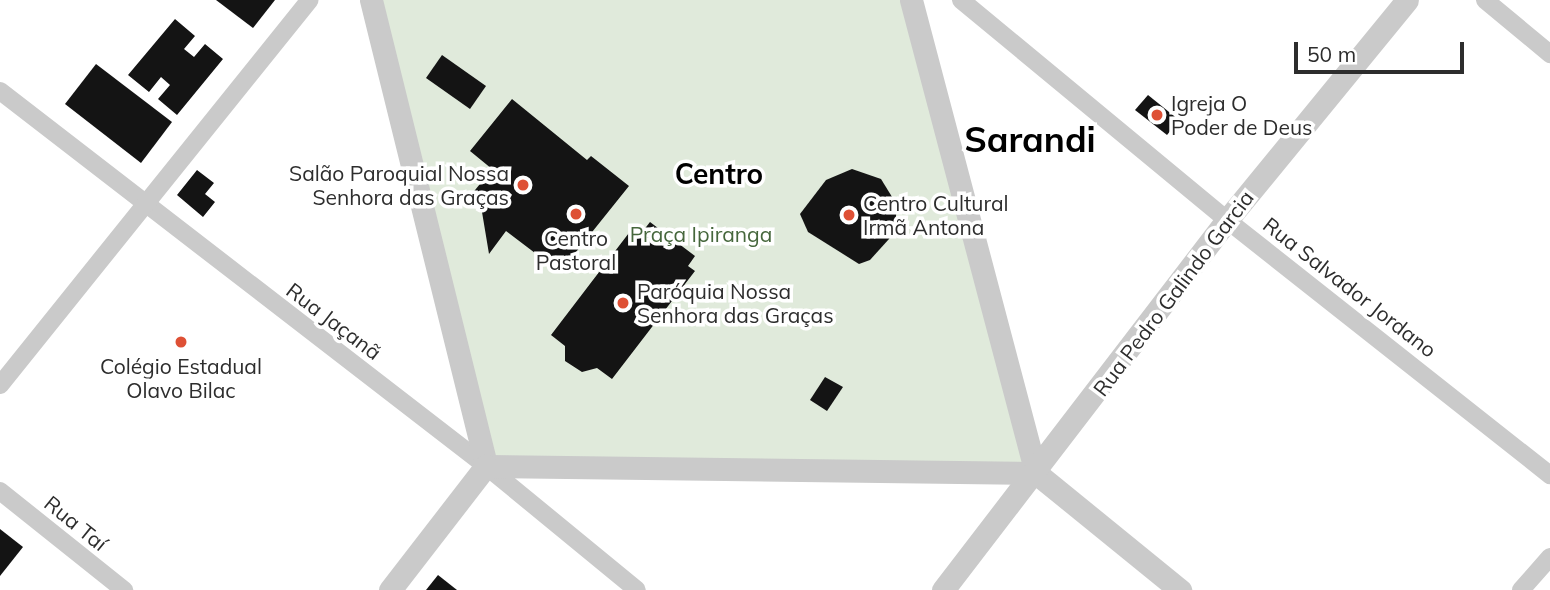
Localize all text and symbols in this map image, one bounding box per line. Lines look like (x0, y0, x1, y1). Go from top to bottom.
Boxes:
scale bar (1298, 28, 1468, 72)
text: 50 m (1307, 41, 1356, 67)
place label: Igreja O Poder de Deus (1171, 90, 1312, 140)
marker: Igreja O Poder de Deus (1149, 107, 1165, 123)
district label: Sarandi (964, 118, 1096, 160)
district label: Centro (675, 157, 763, 191)
place label: Salão Paroquial Nossa Senhora das Graças (289, 160, 509, 210)
marker: Salão Paroquial Nossa Senhora das Graças (515, 177, 531, 193)
street label: Rua Pedro Galindo Garcia (1088, 185, 1258, 401)
place label: Centro Cultural Irmã Antona (863, 190, 1008, 240)
marker: Centro Pastoral (568, 206, 584, 222)
marker: Centro Cultural Irmã Antona (841, 207, 857, 223)
street label: Rua Salvador Jordano (1259, 212, 1441, 362)
park label: Praça Ipiranga (630, 221, 772, 247)
place label: Centro Pastoral (536, 225, 616, 275)
street label: Rua Jaçanã (282, 277, 386, 365)
place label: Paróquia Nossa Senhora das Graças (637, 278, 834, 328)
marker: Paróquia Nossa Senhora das Graças (615, 295, 631, 311)
marker: Colégio Estadual Olavo Bilac (173, 334, 189, 350)
place label: Colégio Estadual Olavo Bilac (100, 353, 262, 403)
street label: Rua Taí (40, 490, 112, 556)

